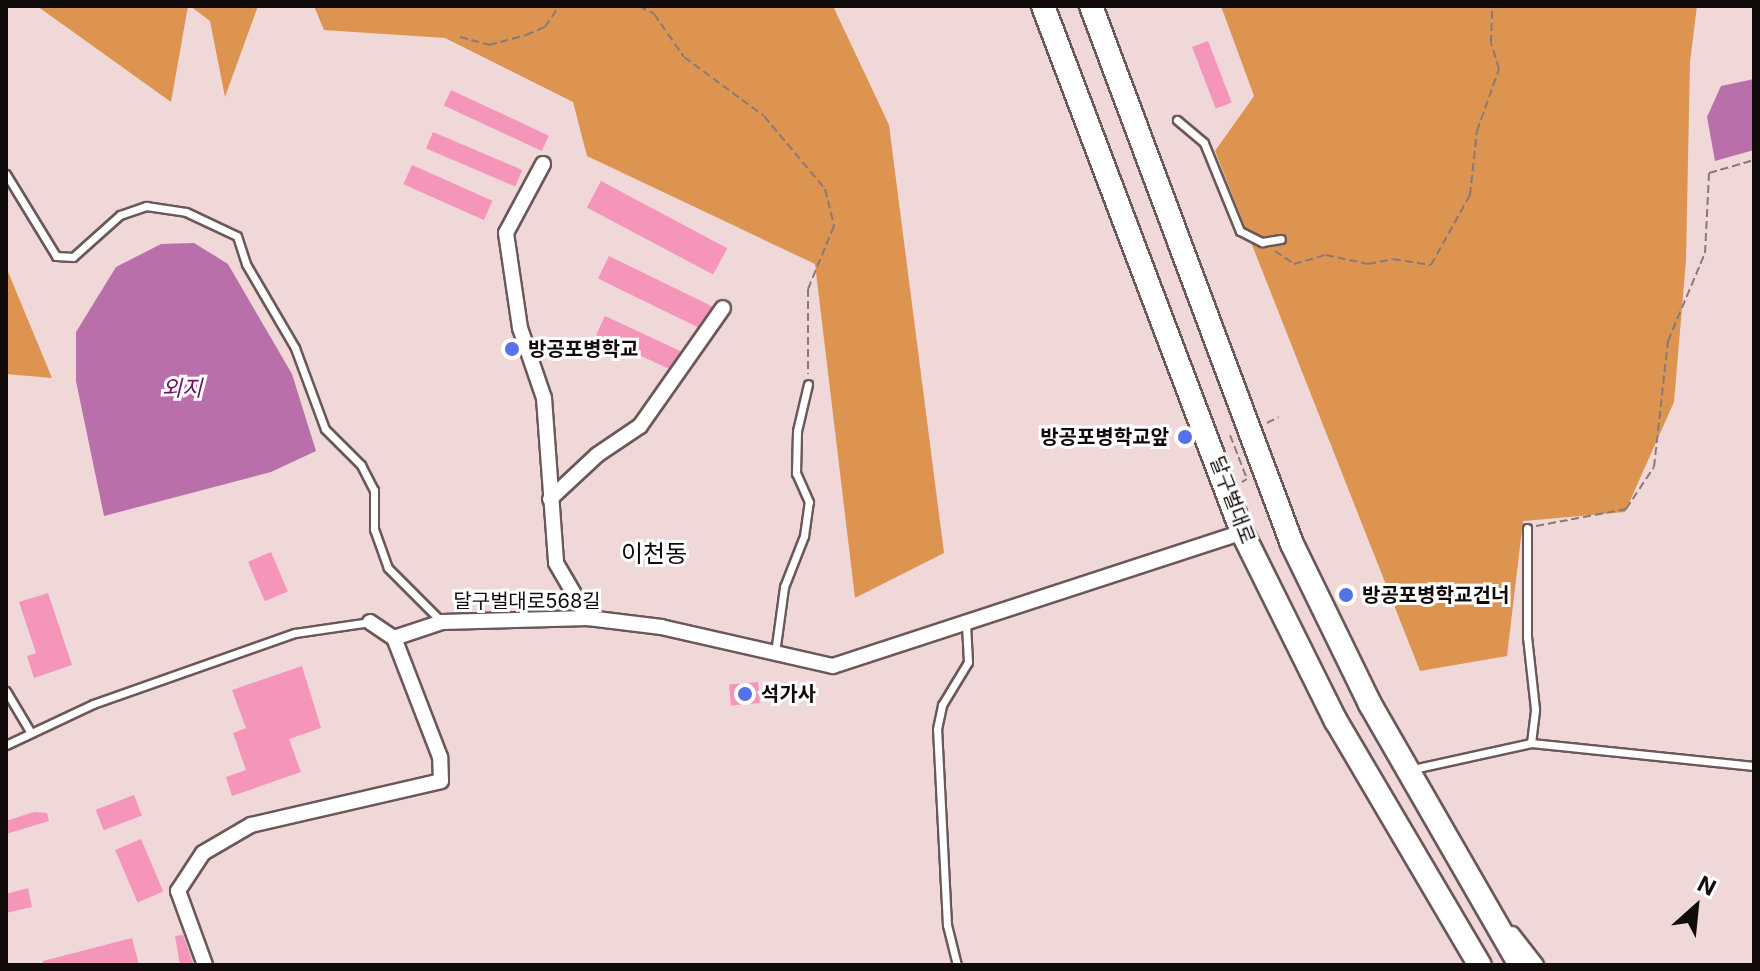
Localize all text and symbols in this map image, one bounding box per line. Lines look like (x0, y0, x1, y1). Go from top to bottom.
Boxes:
place label: 방공포병학교 (528, 337, 638, 361)
marker: 방공포병학교 (503, 340, 521, 358)
water label: 외지 (162, 376, 202, 402)
place label: 방공포병학교앞 (1040, 425, 1169, 449)
marker: 방공포병학교앞 (1176, 428, 1194, 446)
street label: 달구벌대로 (1204, 453, 1260, 547)
district label: 이천동 (621, 540, 687, 568)
place label: 방공포병학교건너 (1362, 583, 1509, 607)
marker: 방공포병학교건너 (1337, 586, 1355, 604)
street label: 달구벌대로568길 (453, 589, 601, 613)
place label: 석가사 (761, 682, 816, 706)
marker: 석가사 (736, 685, 754, 703)
north arrow (1656, 867, 1736, 947)
text: N (1694, 870, 1720, 901)

